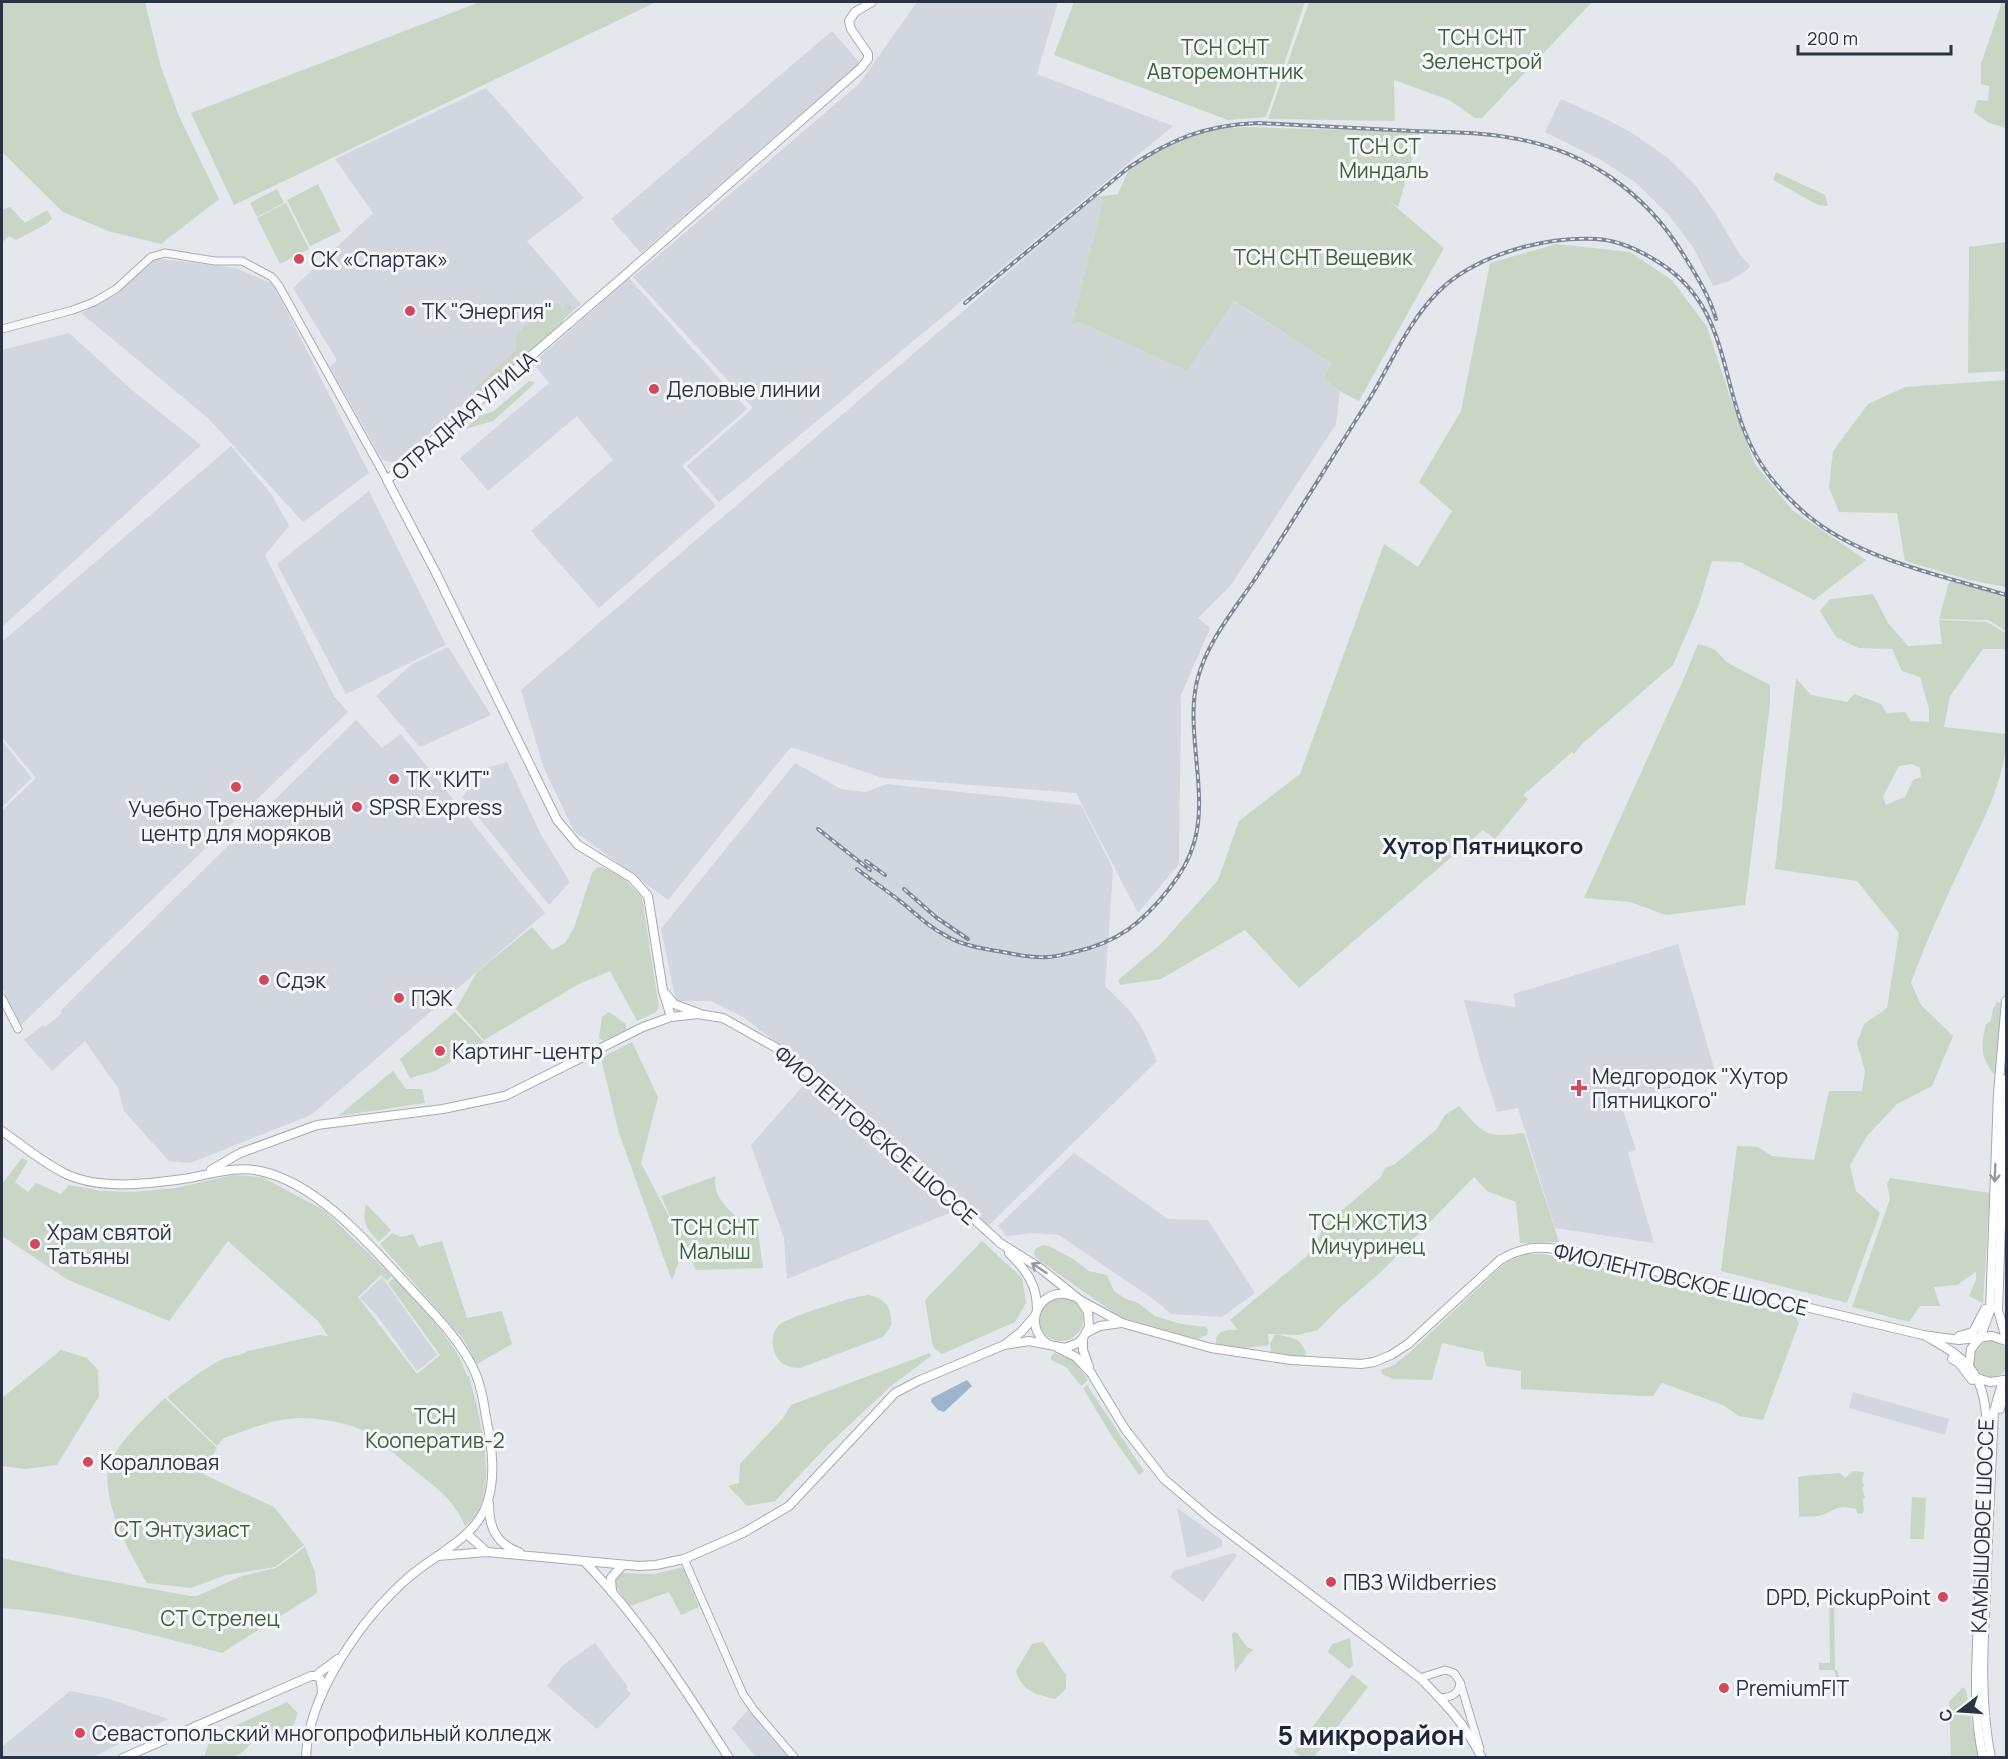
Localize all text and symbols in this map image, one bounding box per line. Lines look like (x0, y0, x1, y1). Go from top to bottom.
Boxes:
scale bar (1798, 18, 1951, 56)
park label: ТСН СНТ Зеленстрой (1422, 23, 1542, 75)
text: 200 m (1807, 26, 1858, 50)
park label: ТСН СНТ Авторемонтник (1147, 33, 1304, 85)
park label: ТСН СТ Миндаль (1339, 132, 1429, 184)
park label: ТСН СНТ Вещевик (1234, 243, 1413, 271)
place label: СК «Спартак» (311, 245, 448, 273)
marker: СК «Спартак» (292, 252, 306, 266)
place label: ТК "Энергия" (422, 297, 552, 325)
marker: ТК "Энергия" (403, 304, 417, 318)
street label: ОТРАДНАЯ УЛИЦА (386, 344, 542, 486)
place label: Деловые линии (666, 375, 820, 403)
marker: Деловые линии (647, 382, 661, 396)
place label: ТК "КИТ" (406, 765, 491, 793)
marker: ТК "КИТ" (387, 772, 401, 786)
marker: Учебно Тренажерный центр для моряков (229, 780, 243, 794)
place label: SPSR Express (369, 793, 502, 821)
place label: Учебно Тренажерный центр для моряков (128, 795, 344, 847)
marker: SPSR Express (350, 800, 364, 814)
district label: Хутор Пятницкого (1383, 831, 1583, 861)
place label: Сдэк (276, 966, 326, 994)
marker: Сдэк (257, 973, 271, 987)
place label: ПЭК (411, 984, 453, 1012)
marker: ПЭК (392, 991, 406, 1005)
place label: Картинг-центр (452, 1037, 603, 1065)
street label: ФИОЛЕНТОВСКОЕ ШОССЕ (769, 1039, 983, 1231)
marker: Картинг-центр (433, 1044, 447, 1058)
place label: Медгородок "Хутор Пятницкого" (1592, 1062, 1788, 1114)
marker: Медгородок "Хутор Пятницкого" (1570, 1079, 1588, 1097)
one-way arrow (1989, 1162, 2000, 1182)
park label: ТСН ЖСТИЗ Мичуринец (1309, 1208, 1427, 1260)
park label: ТСН СНТ Малыш (671, 1213, 759, 1265)
place label: Храм святой Татьяны (47, 1218, 172, 1270)
street label: ФИОЛЕНТОВСКОЕ ШОССЕ (1551, 1236, 1811, 1322)
marker: Храм святой Татьяны (28, 1237, 42, 1251)
one-way arrow (1031, 1262, 1047, 1274)
park label: ТСН Кооператив-2 (365, 1402, 505, 1454)
street label: КАМЫШОВОЕ ШОССЕ (1964, 1418, 2000, 1634)
place label: Коралловая (100, 1448, 219, 1476)
marker: Коралловая (81, 1455, 95, 1469)
park label: СТ Энтузиаст (114, 1515, 250, 1543)
place label: ПВЗ Wildberries (1343, 1568, 1497, 1596)
marker: ПВЗ Wildberries (1324, 1575, 1338, 1589)
place label: DPD, PickupPoint (1766, 1583, 1931, 1611)
marker: DPD, PickupPoint (1936, 1590, 1950, 1604)
park label: СТ Стрелец (161, 1604, 279, 1632)
place label: PremiumFIT (1736, 1674, 1849, 1702)
marker: PremiumFIT (1717, 1681, 1731, 1695)
north arrow (1930, 1681, 1990, 1741)
text: С (1933, 1706, 1958, 1724)
district label: 5 микрорайон (1277, 1716, 1465, 1753)
place label: Севастопольский многопрофильный колледж (92, 1719, 552, 1747)
marker: Севастопольский многопрофильный колледж (73, 1726, 87, 1740)

